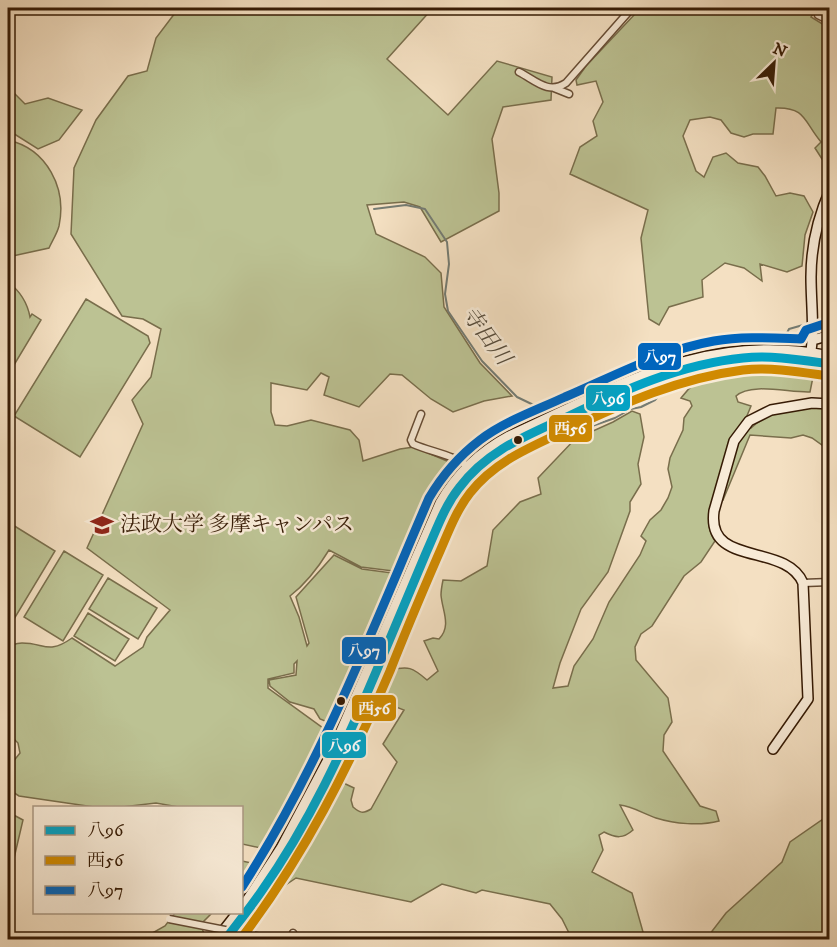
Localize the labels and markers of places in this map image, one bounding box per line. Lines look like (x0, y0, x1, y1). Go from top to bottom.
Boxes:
unlabelled marker (512, 434, 524, 446)
school or university icon: 法政大学 多摩キャンパス (89, 512, 115, 538)
place label: 法政大学 多摩キャンパス (120, 512, 354, 538)
unlabelled marker (335, 695, 347, 707)

